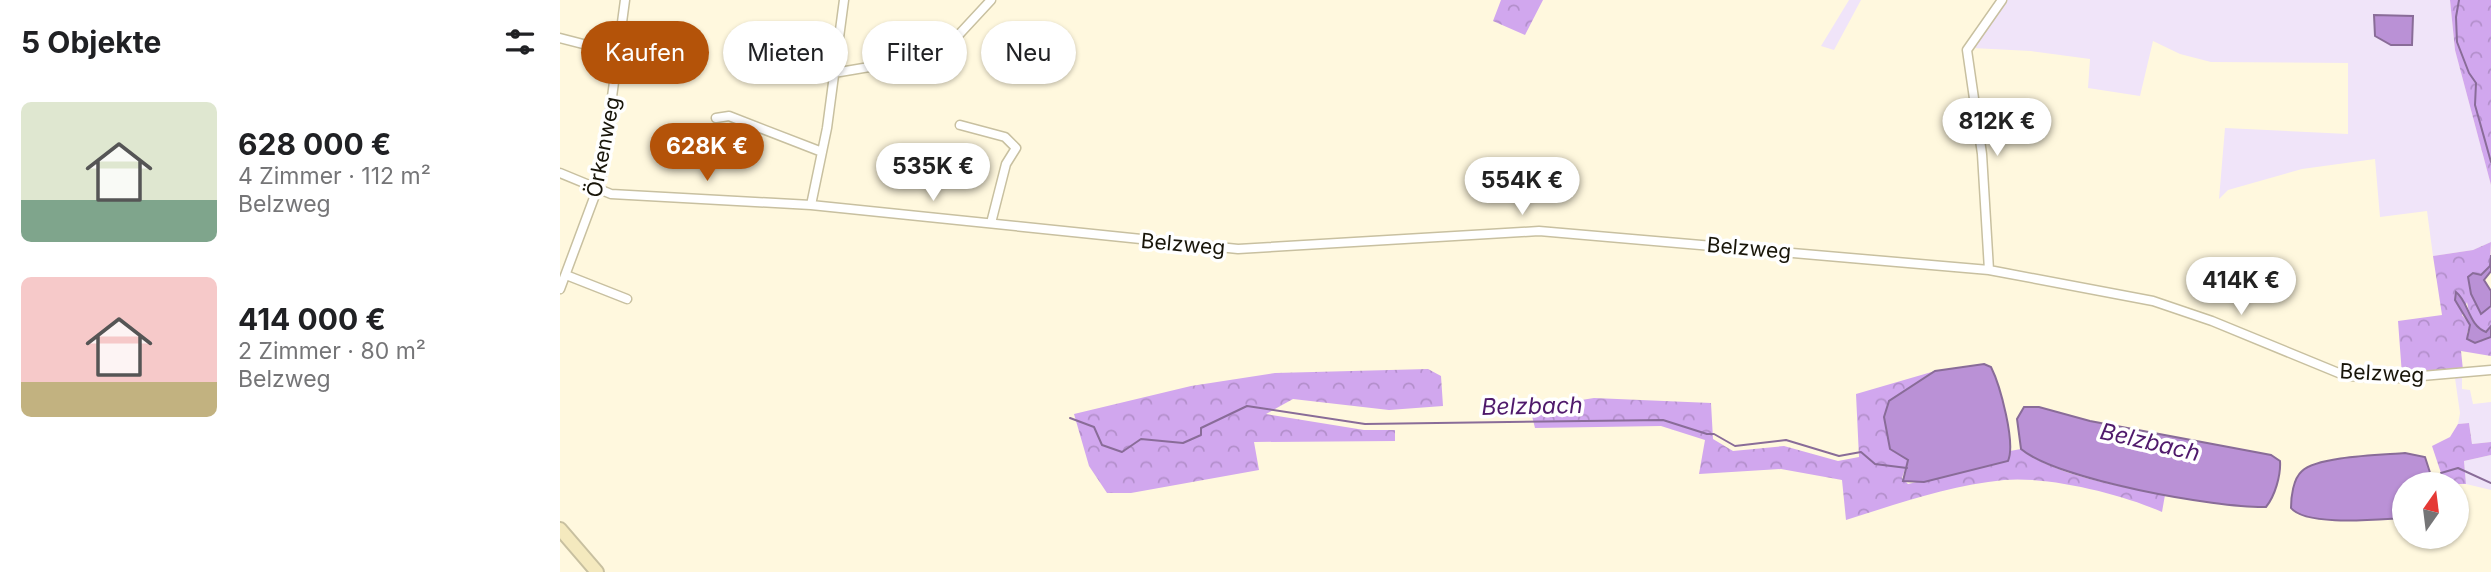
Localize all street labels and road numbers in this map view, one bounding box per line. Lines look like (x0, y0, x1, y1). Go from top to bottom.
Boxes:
street label: Örkenweg (581, 95, 625, 199)
street label: Belzweg (1140, 228, 1226, 260)
street label: Belzweg (1706, 232, 1792, 264)
street label: Belzweg (2339, 358, 2425, 388)

